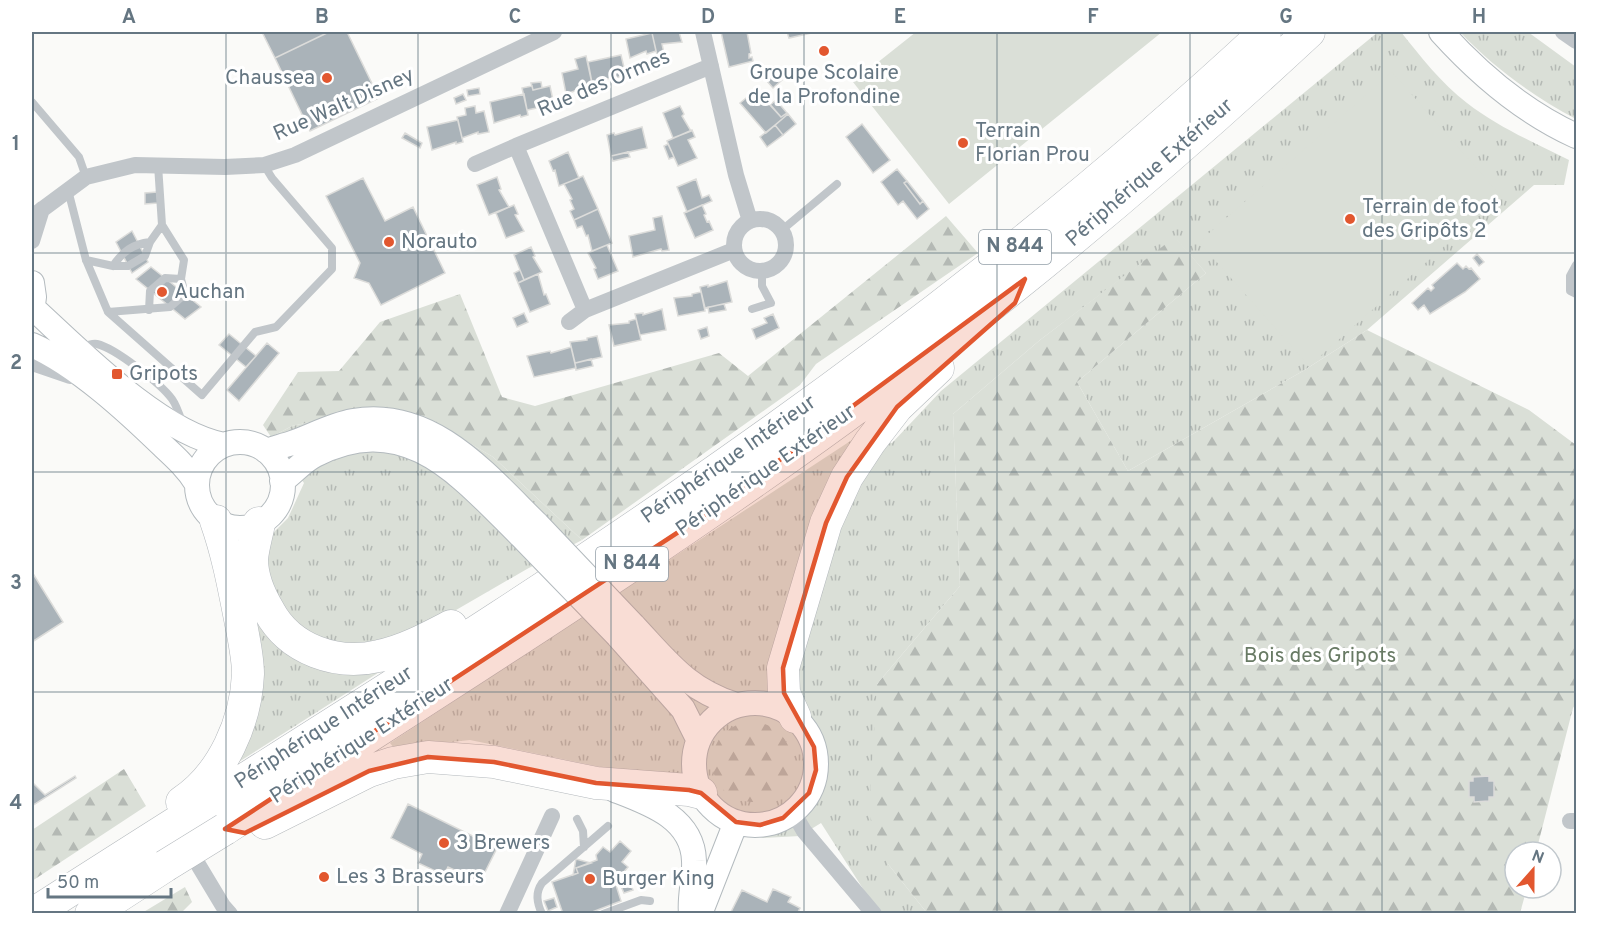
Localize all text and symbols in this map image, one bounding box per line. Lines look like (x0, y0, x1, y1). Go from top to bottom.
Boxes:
text: A (122, 5, 136, 31)
text: B (315, 5, 329, 31)
text: C (509, 5, 521, 31)
text: D (701, 5, 715, 31)
text: E (894, 5, 906, 31)
text: F (1087, 5, 1099, 31)
text: G (1279, 5, 1293, 31)
text: H (1472, 5, 1486, 31)
street label: Rue des Ormes (533, 44, 675, 124)
marker: Groupe Scolaire de la Profondine (817, 44, 831, 58)
place label: Groupe Scolaire de la Profondine (748, 60, 900, 111)
street label: Rue Walt Disney (269, 62, 419, 148)
place label: Chaussea (225, 65, 315, 92)
marker: Chaussea (320, 71, 334, 85)
street label: Périphérique Extérieur (1061, 93, 1239, 253)
place label: Terrain Florian Prou (975, 118, 1090, 169)
text: 1 (12, 132, 20, 158)
marker: Terrain Florian Prou (956, 136, 970, 150)
place label: Terrain de foot des Gripôts 2 (1362, 194, 1499, 245)
marker: Terrain de foot des Gripôts 2 (1343, 212, 1357, 226)
place label: Norauto (401, 229, 478, 256)
road number: N 844 (979, 230, 1051, 264)
marker: Norauto (382, 235, 396, 249)
place label: Auchan (174, 279, 245, 306)
marker: Auchan (155, 285, 169, 299)
text: 2 (10, 351, 22, 377)
place label: Gripots (129, 361, 198, 388)
marker: Gripots (110, 367, 124, 381)
street label: Périphérique Intérieur (636, 389, 822, 531)
street label: Périphérique Extérieur (671, 399, 861, 543)
road number: N 844 (596, 547, 668, 581)
text: 3 (10, 571, 22, 597)
park label: Bois des Gripots (1244, 643, 1396, 670)
street label: Périphérique Intérieur (230, 660, 418, 796)
street label: Périphérique Extérieur (265, 672, 459, 810)
text: 4 (10, 791, 22, 817)
place label: 3 Brewers (456, 830, 550, 857)
marker: 3 Brewers (437, 836, 451, 850)
north arrow (1503, 840, 1563, 900)
text: N (1529, 846, 1547, 869)
scale bar (48, 861, 171, 899)
place label: Les 3 Brasseurs (336, 864, 484, 891)
place label: Burger King (602, 866, 715, 893)
marker: Les 3 Brasseurs (317, 870, 331, 884)
text: 50 m (57, 872, 99, 895)
marker: Burger King (583, 872, 597, 886)

